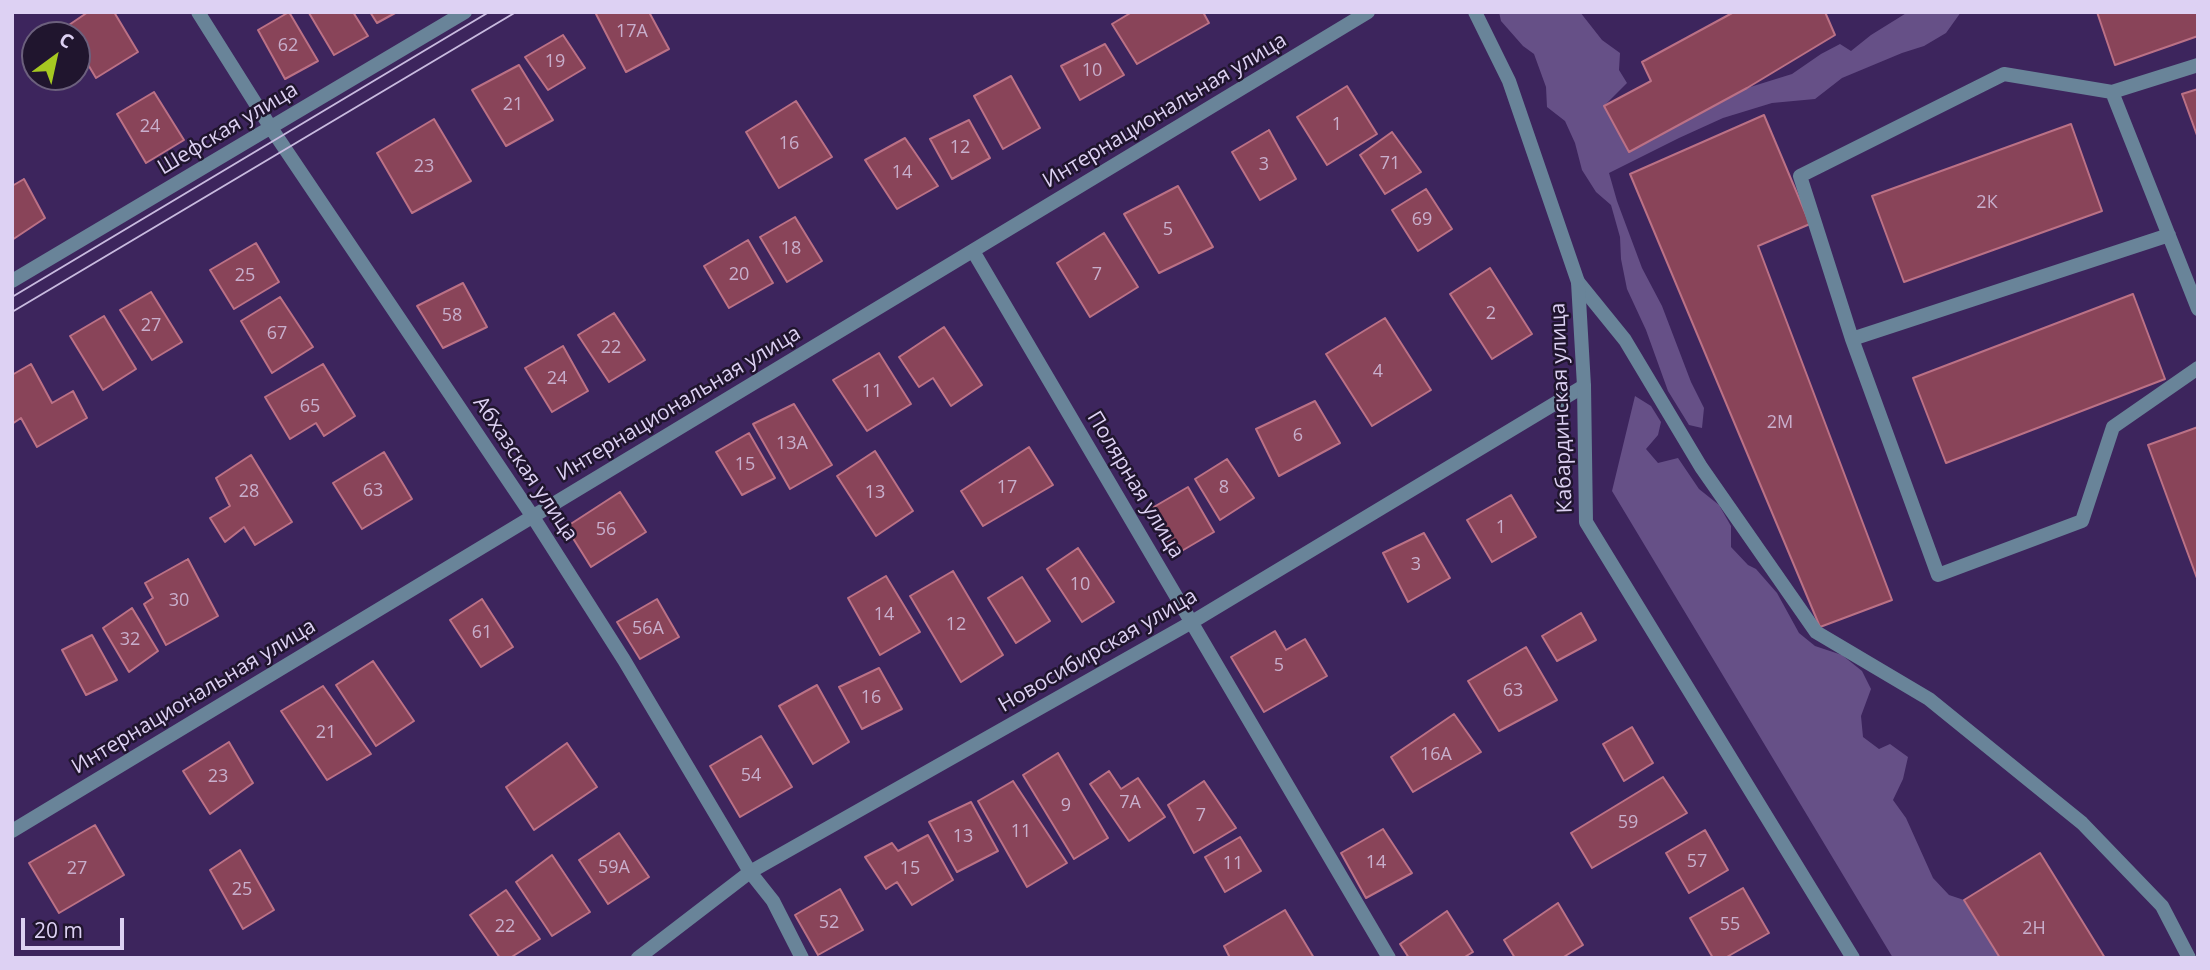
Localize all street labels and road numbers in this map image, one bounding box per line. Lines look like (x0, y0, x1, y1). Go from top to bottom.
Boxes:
street label: Интернациональная улица (1039, 28, 1291, 194)
street label: Шефская улица (153, 77, 303, 181)
street label: Кабардинская улица (1546, 302, 1578, 514)
street label: Интернациональная улица (553, 321, 805, 487)
street label: Абхазская улица (467, 392, 583, 546)
street label: Полярная улица (1081, 407, 1189, 563)
street label: Новосибирская улица (994, 584, 1202, 718)
street label: Интернациональная улица (68, 614, 320, 780)

